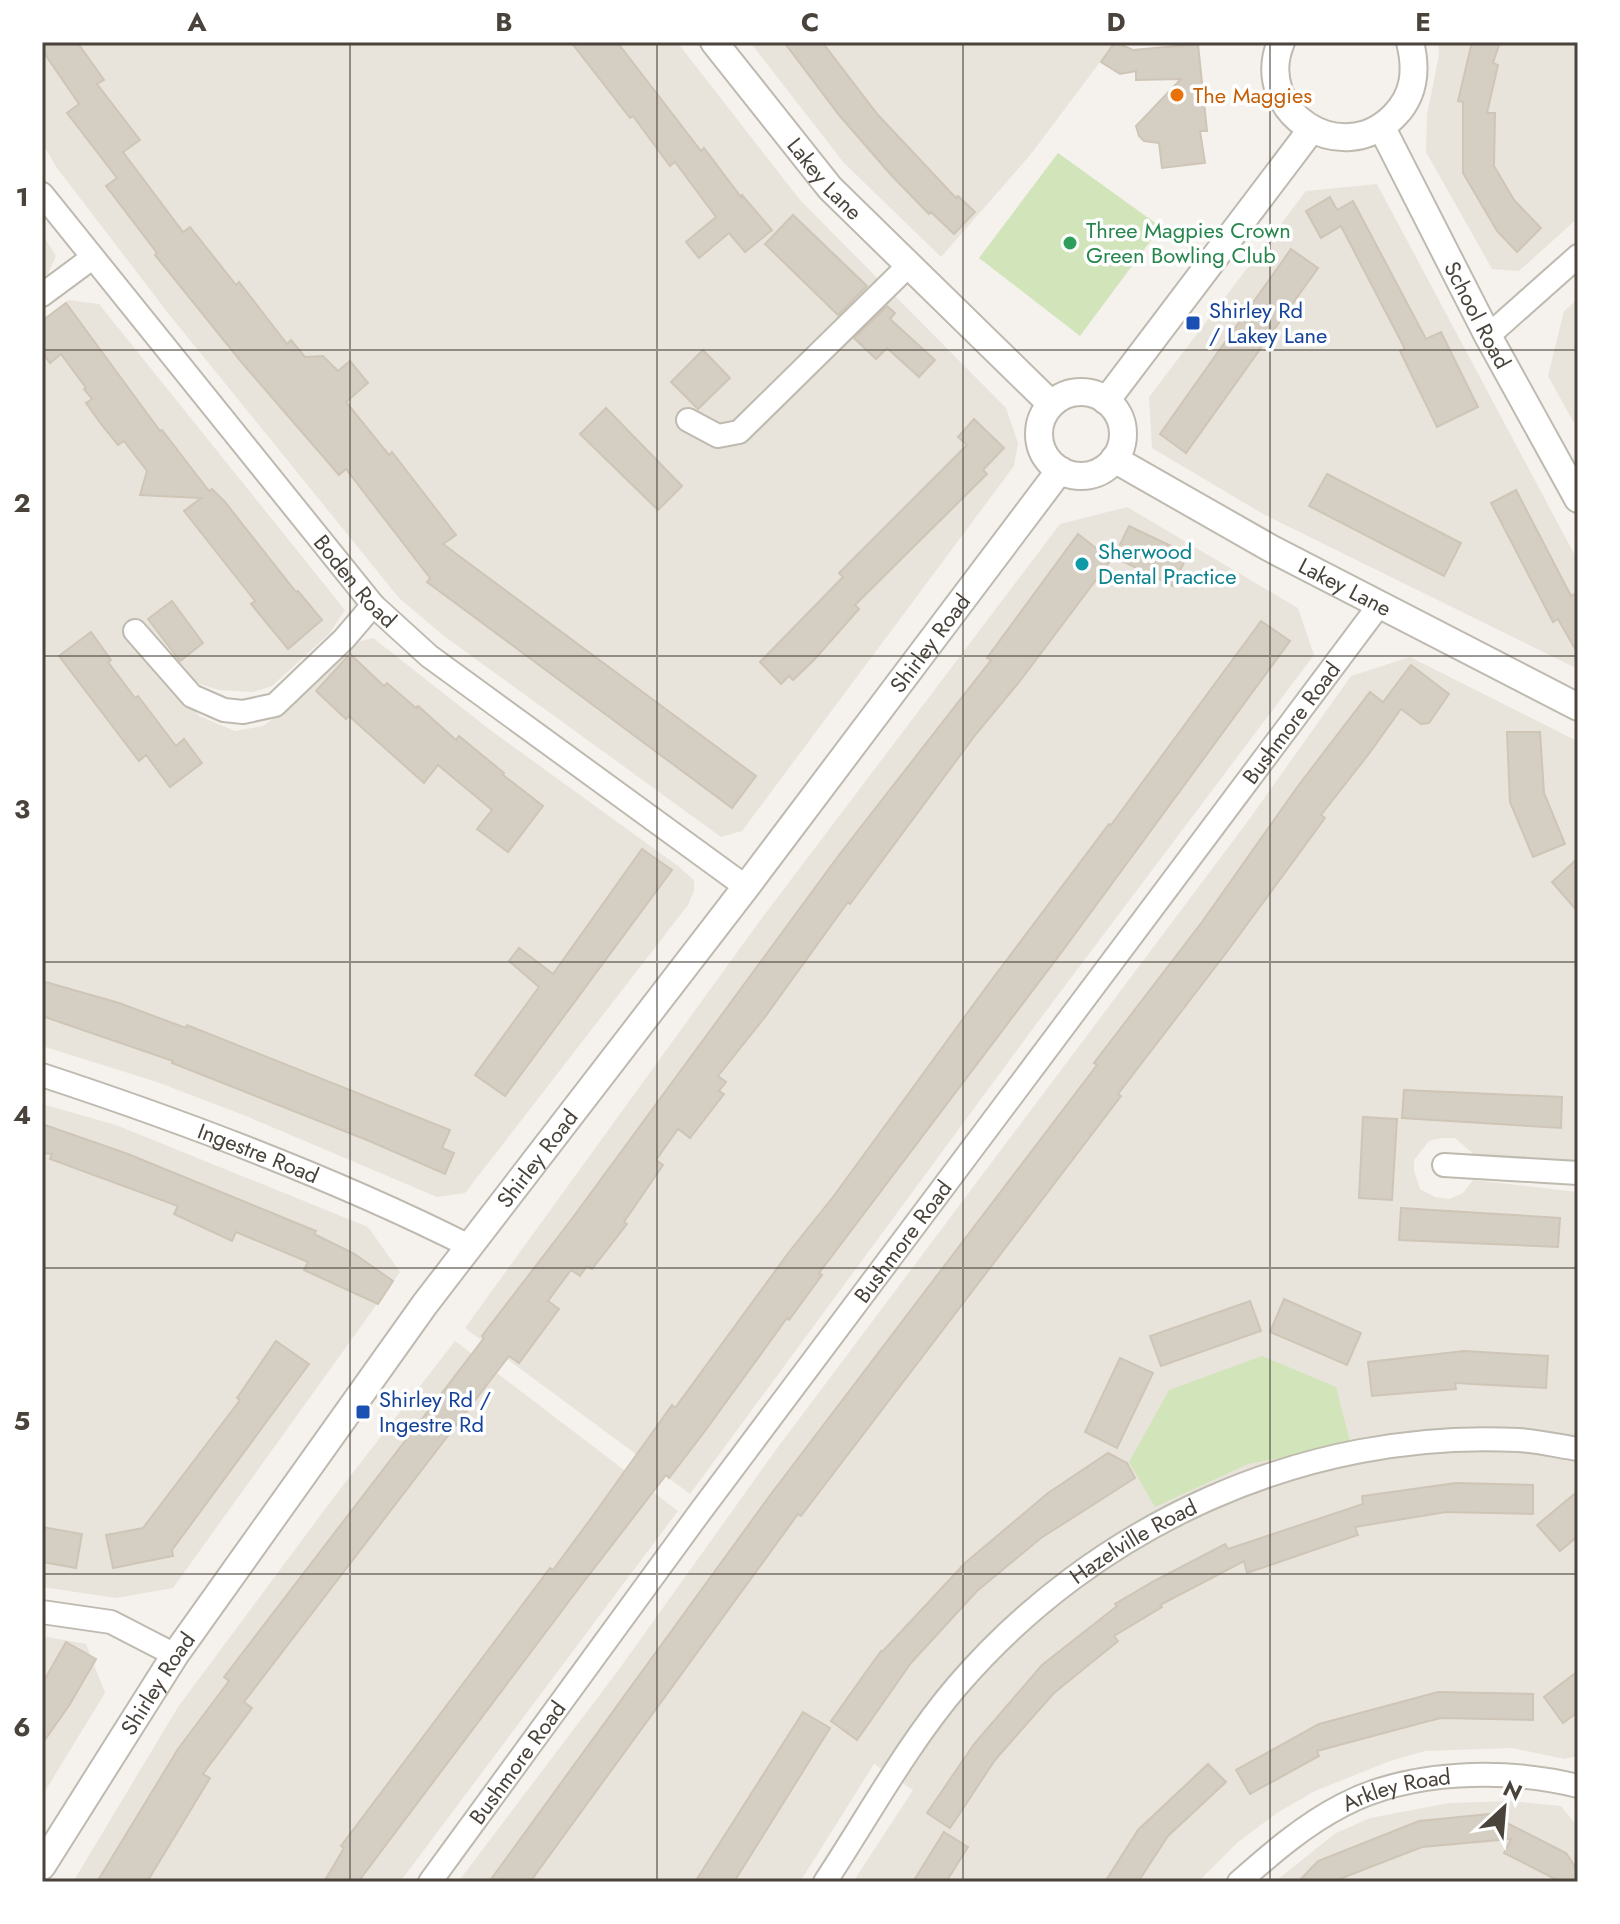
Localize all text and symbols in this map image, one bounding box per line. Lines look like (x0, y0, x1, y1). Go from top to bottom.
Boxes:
text: A (186, 3, 207, 41)
text: B (495, 3, 513, 41)
text: C (801, 3, 819, 41)
text: D (1106, 3, 1126, 41)
text: E (1415, 3, 1431, 41)
place label: The Maggies (1193, 79, 1312, 111)
marker: The Maggies (1168, 86, 1186, 104)
street label: Lakey Lane (780, 130, 870, 227)
text: 1 (15, 178, 29, 216)
place label: Three Magpies Crown Green Bowling Club (1086, 214, 1291, 271)
marker: Three Magpies Crown Green Bowling Club (1061, 234, 1079, 252)
street label: School Road (1436, 256, 1519, 375)
place label: Shirley Rd / Lakey Lane (1209, 294, 1327, 351)
marker: Shirley Rd / Lakey Lane (1184, 314, 1202, 332)
text: 2 (13, 484, 31, 522)
street label: Boden Road (306, 527, 404, 635)
place label: Sherwood Dental Practice (1098, 535, 1236, 592)
street label: Lakey Lane (1293, 549, 1397, 624)
marker: Sherwood Dental Practice (1073, 555, 1091, 573)
street label: Shirley Road (882, 587, 978, 699)
street label: Bushmore Road (1234, 655, 1348, 791)
text: 3 (14, 790, 30, 828)
text: 4 (13, 1096, 31, 1134)
street label: Shirley Road (489, 1102, 585, 1214)
street label: Ingestre Road (193, 1115, 324, 1191)
street label: Bushmore Road (846, 1173, 959, 1310)
place label: Shirley Rd / Ingestre Rd (379, 1383, 491, 1440)
text: 5 (14, 1402, 30, 1440)
marker: Shirley Rd / Ingestre Rd (354, 1403, 372, 1421)
street label: Hazelville Road (1063, 1491, 1202, 1592)
street label: Shirley Road (113, 1625, 203, 1741)
street label: Bushmore Road (461, 1694, 573, 1831)
text: 6 (13, 1708, 31, 1746)
street label: Arkley Road (1336, 1760, 1452, 1819)
north arrow (1464, 1768, 1544, 1848)
text: N (1498, 1772, 1528, 1808)

